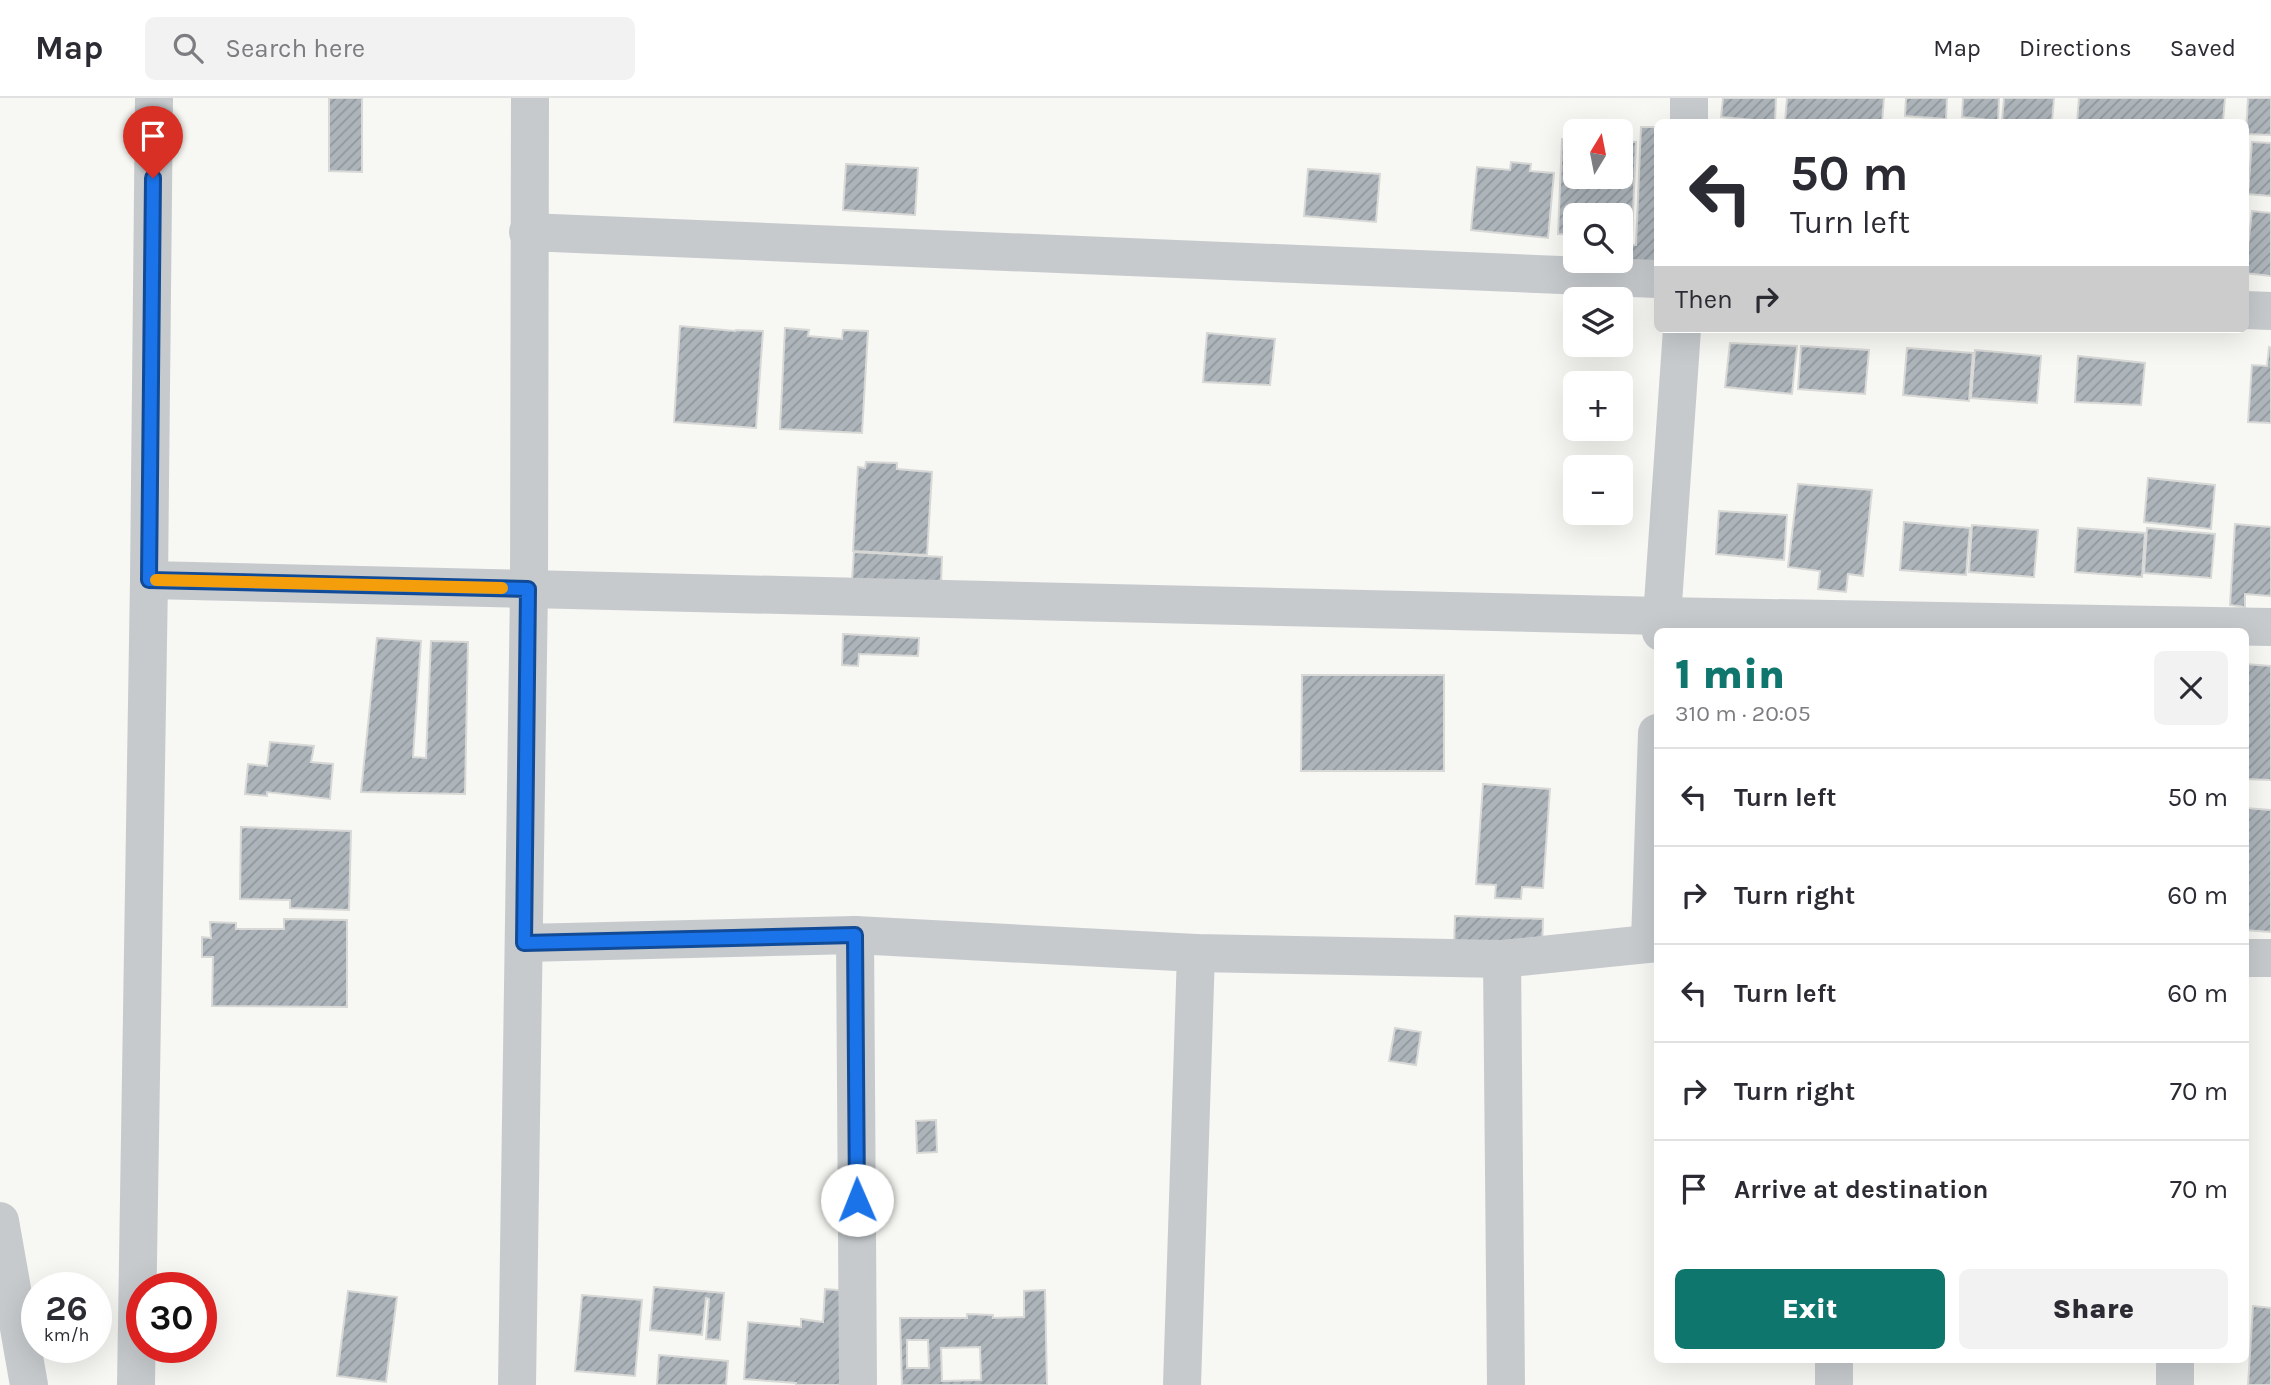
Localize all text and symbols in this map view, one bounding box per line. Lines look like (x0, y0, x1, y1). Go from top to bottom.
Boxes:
search box (145, 17, 635, 80)
text: Map (35, 29, 103, 67)
icon: search (169, 29, 207, 67)
text: Search here (225, 33, 365, 64)
text: Map (1933, 34, 1981, 62)
text: Directions (2019, 34, 2132, 62)
text: Saved (2170, 34, 2236, 62)
pin (123, 106, 183, 178)
icon: arrive (134, 117, 172, 155)
north arrow (1563, 119, 1633, 189)
map controls (1563, 119, 1633, 525)
text: 50 m (1790, 145, 1908, 202)
icon: left (1675, 147, 1766, 238)
button: search (1563, 203, 1633, 273)
text: Turn left (1790, 204, 1910, 241)
icon: right (1747, 280, 1785, 318)
text: Then (1675, 284, 1733, 315)
button: layers (1563, 287, 1633, 357)
button: + (1563, 371, 1633, 441)
button: − (1563, 455, 1633, 525)
text: 1 min (1675, 649, 1785, 699)
button: close (2154, 651, 2228, 725)
text: 310 m · 20:05 (1675, 700, 1811, 727)
icon: left (1675, 778, 1713, 816)
text: Turn left (1734, 782, 1836, 813)
text: 50 m (2167, 782, 2228, 813)
icon: right (1675, 876, 1713, 914)
text: Turn right (1734, 880, 1855, 911)
text: 60 m (2167, 880, 2228, 911)
icon: left (1675, 974, 1713, 1012)
text: Turn left (1734, 978, 1836, 1009)
text: 60 m (2167, 978, 2228, 1009)
icon: right (1675, 1072, 1713, 1110)
text: Turn right (1734, 1076, 1855, 1107)
text: 70 m (2170, 1076, 2228, 1107)
position arrow (820, 1163, 894, 1237)
icon: arrive (1675, 1170, 1713, 1208)
text: Arrive at destination (1734, 1174, 1988, 1205)
text: 70 m (2170, 1174, 2228, 1205)
button: Exit (1675, 1269, 1945, 1349)
button: Share (1959, 1269, 2228, 1349)
speed limit sign: 30 (126, 1272, 217, 1363)
text: 26 (45, 1288, 88, 1329)
text: km/h (44, 1324, 89, 1346)

